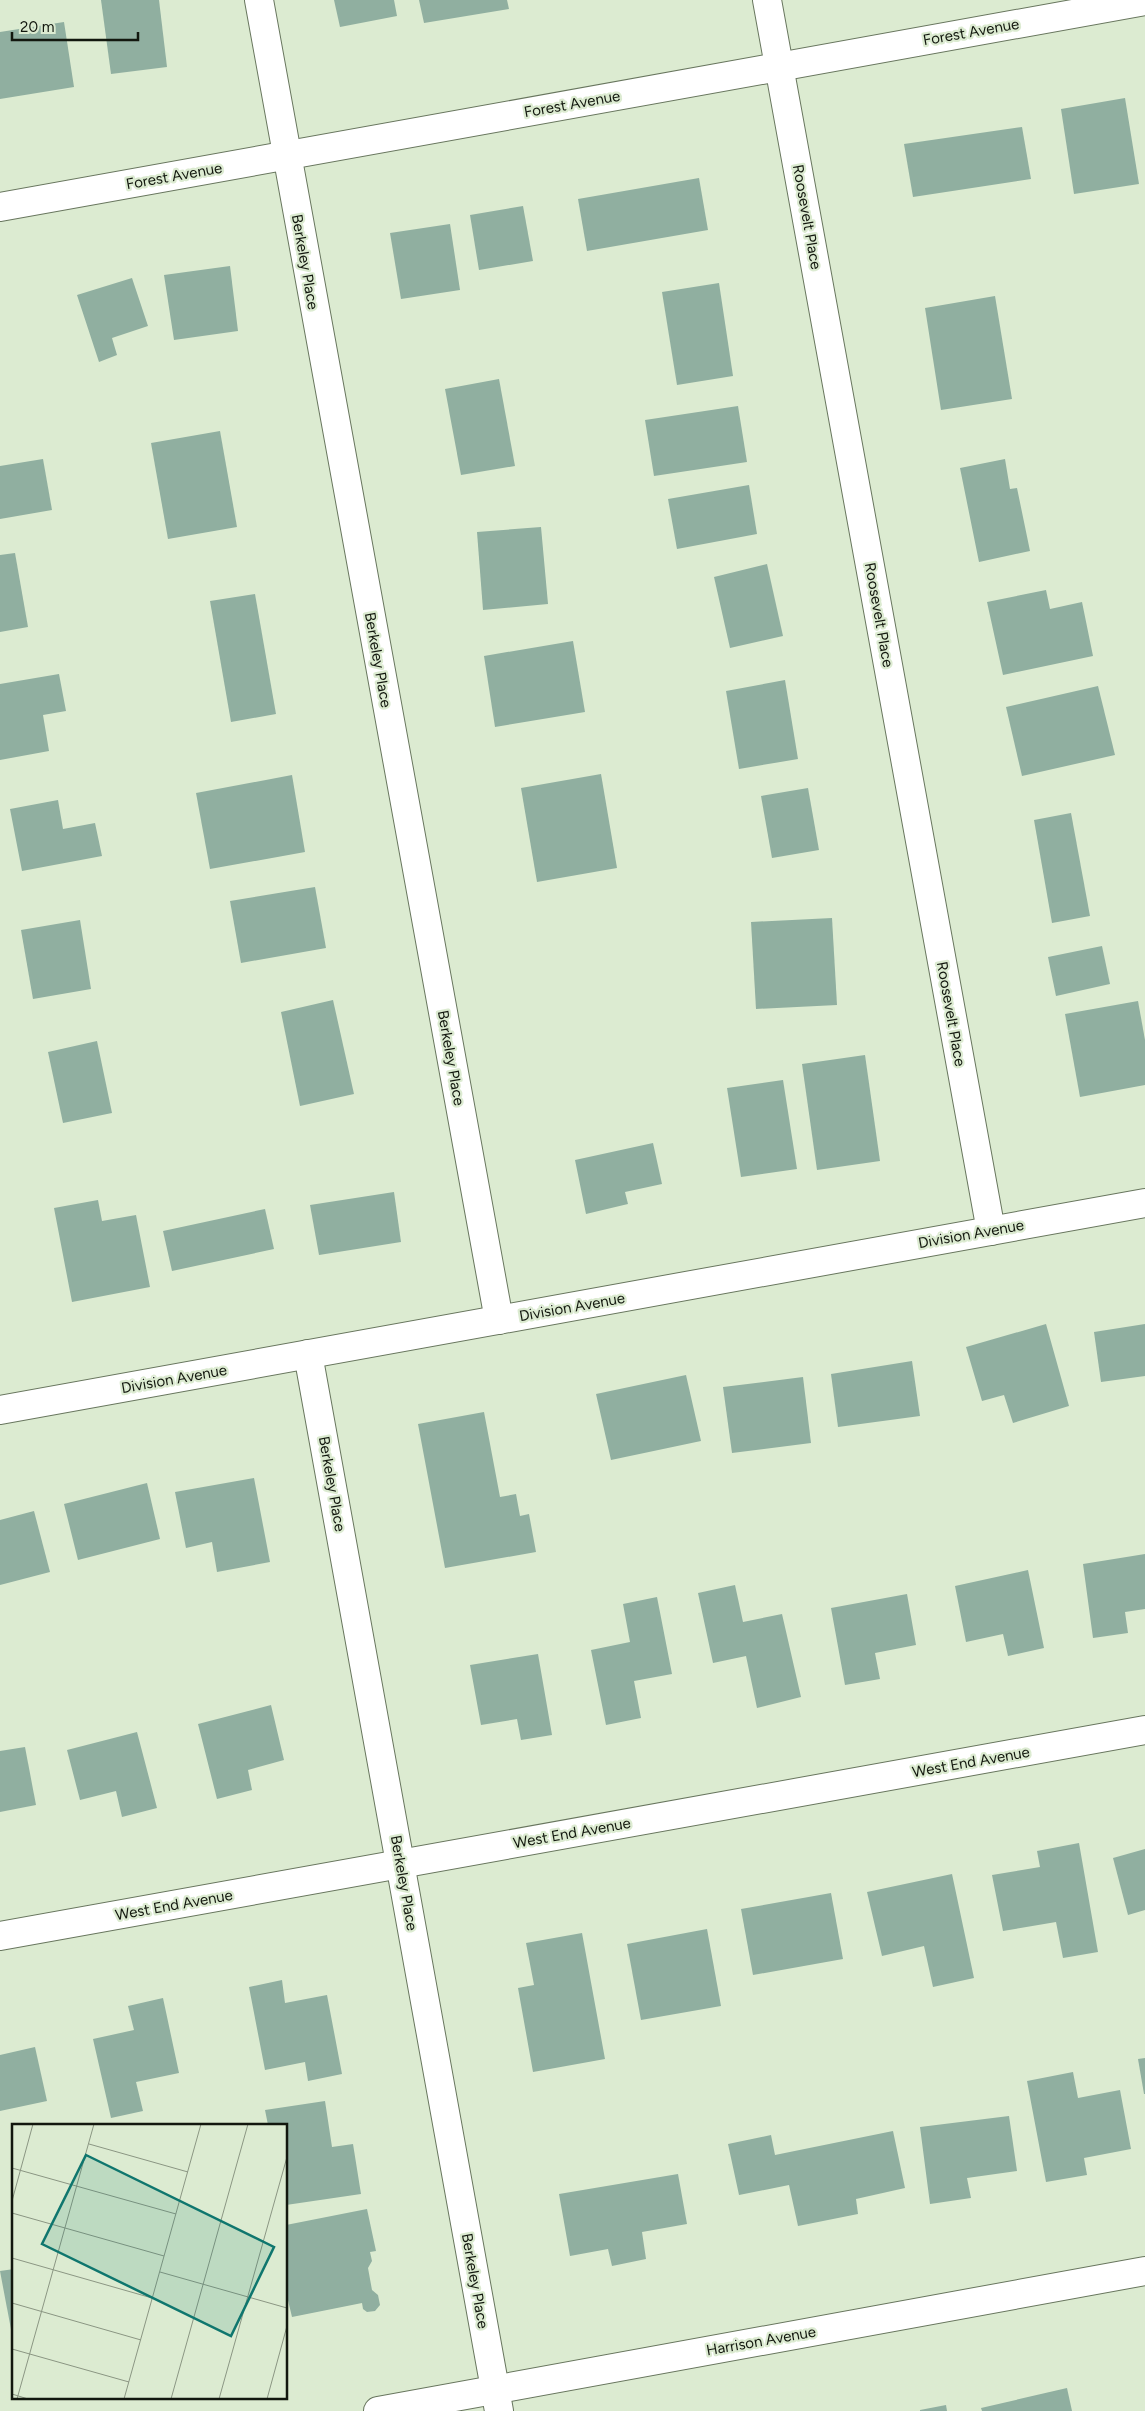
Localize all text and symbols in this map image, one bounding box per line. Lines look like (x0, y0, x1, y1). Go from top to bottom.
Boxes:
scale bar (12, 10, 139, 42)
street label: Forest Avenue (922, 15, 1020, 49)
text: 20 m (20, 18, 54, 36)
street label: Forest Avenue (523, 87, 621, 121)
street label: Forest Avenue (125, 159, 223, 193)
street label: Roosevelt Place (789, 163, 825, 271)
street label: Berkeley Place (288, 213, 322, 311)
street label: Roosevelt Place (861, 561, 897, 669)
street label: Berkeley Place (361, 611, 395, 709)
street label: Roosevelt Place (933, 960, 969, 1068)
street label: Berkeley Place (434, 1009, 468, 1107)
street label: Division Avenue (917, 1216, 1025, 1252)
street label: Division Avenue (518, 1289, 626, 1325)
street label: Division Avenue (120, 1361, 228, 1397)
street label: Berkeley Place (315, 1435, 349, 1533)
street label: West End Avenue (911, 1743, 1031, 1781)
street label: West End Avenue (512, 1814, 632, 1852)
street label: Berkeley Place (387, 1834, 421, 1932)
street label: West End Avenue (114, 1886, 234, 1924)
inset map (12, 2124, 288, 2398)
street label: Berkeley Place (458, 2232, 492, 2330)
street label: Harrison Avenue (705, 2322, 817, 2360)

